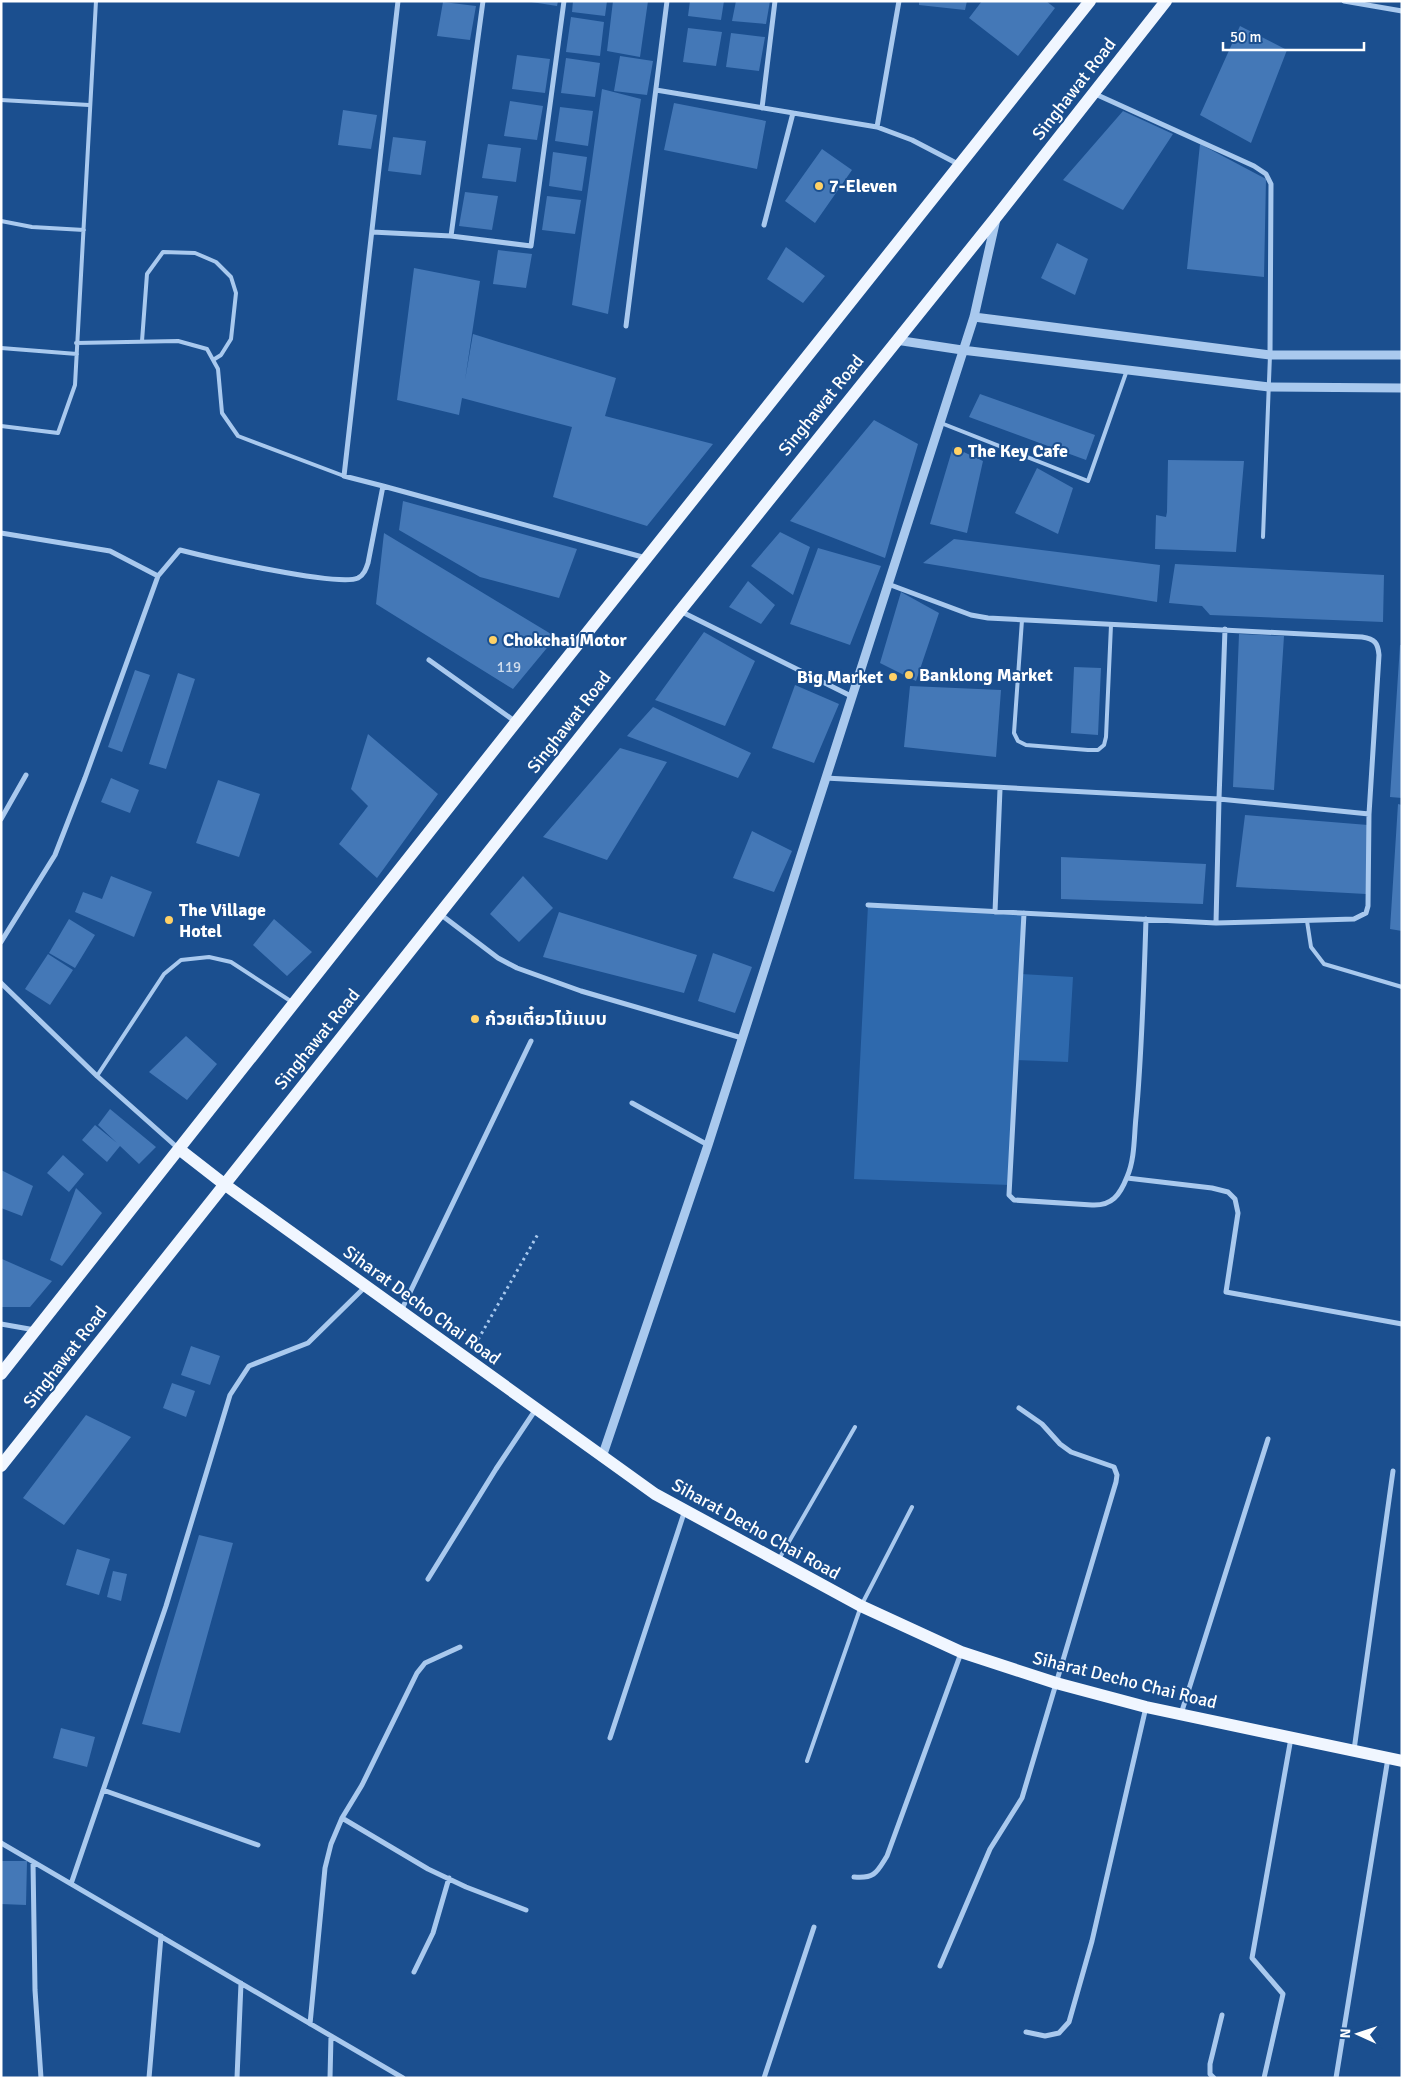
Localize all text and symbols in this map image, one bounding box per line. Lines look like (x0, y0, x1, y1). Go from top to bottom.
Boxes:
scale bar (1223, 20, 1364, 52)
text: 50 m (1230, 28, 1261, 46)
street label: Singhawat Road (1027, 34, 1121, 144)
place label: 7-Eleven (829, 175, 897, 197)
marker: 7-Eleven (813, 180, 825, 192)
street label: Singhawat Road (774, 350, 868, 460)
place label: The Key Cafe (968, 440, 1068, 462)
marker: The Key Cafe (952, 445, 964, 457)
place label: Chokchai Motor (503, 629, 628, 651)
marker: Chokchai Motor (487, 634, 499, 646)
house number: 119 (497, 658, 521, 676)
place label: Banklong Market (919, 664, 1053, 686)
place label: Big Market (797, 666, 883, 688)
street label: Singhawat Road (522, 667, 616, 777)
marker: Banklong Market (903, 669, 915, 681)
marker: Big Market (887, 671, 899, 683)
place label: The Village Hotel (179, 899, 266, 942)
marker: The Village Hotel (163, 914, 175, 926)
street label: Singhawat Road (270, 984, 364, 1094)
place label: ก๋วยเตี๋ยวไม้แบบ (485, 1006, 607, 1030)
marker: ก๋วยเตี๋ยวไม้แบบ (469, 1013, 481, 1025)
street label: Siharat Decho Chai Road (339, 1241, 505, 1369)
street label: Singhawat Road (18, 1302, 112, 1412)
street label: Siharat Decho Chai Road (668, 1474, 844, 1584)
street label: Siharat Decho Chai Road (1031, 1646, 1219, 1714)
north arrow (1333, 2009, 1383, 2059)
text: N (1337, 2028, 1354, 2039)

